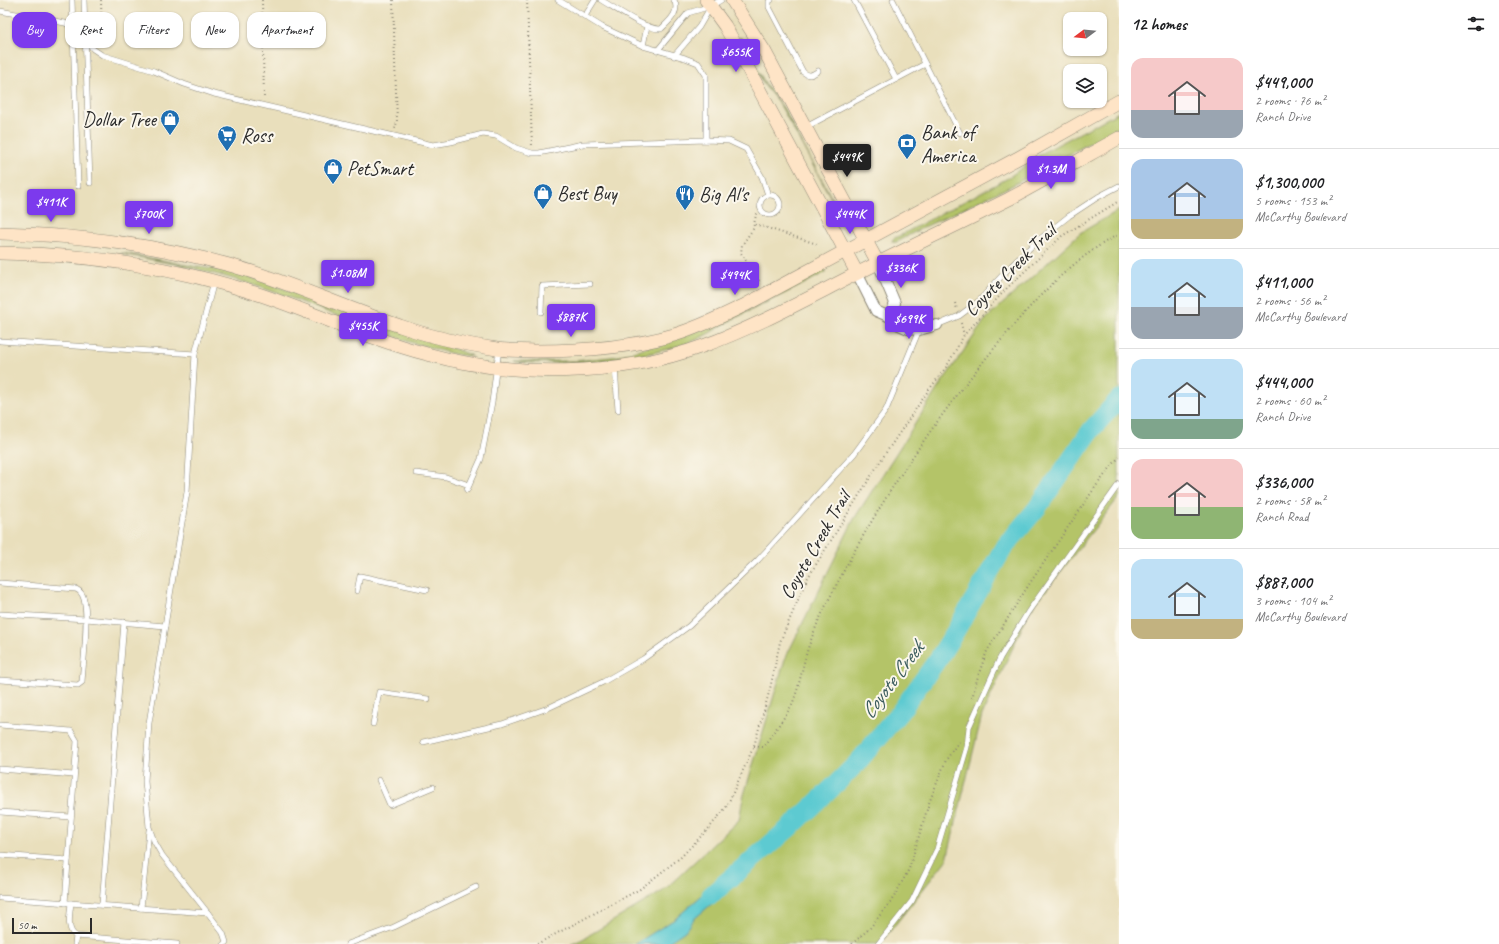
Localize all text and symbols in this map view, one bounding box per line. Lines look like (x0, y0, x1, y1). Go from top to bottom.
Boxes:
chip: Buy (12, 12, 57, 48)
chip: Rent (65, 12, 116, 48)
chip: Filters (124, 12, 183, 48)
chip: New (191, 12, 239, 48)
chip: Apartment (247, 12, 326, 48)
north arrow (1063, 12, 1107, 56)
map controls (1063, 12, 1107, 108)
icon: filters (1465, 13, 1487, 35)
text: 12 homes (1131, 14, 1187, 35)
pin: $655K (708, 39, 764, 73)
text: $655K (721, 44, 751, 60)
button: layers (1063, 64, 1107, 108)
text: $449,000 (1255, 72, 1312, 93)
icon: home (1163, 74, 1211, 122)
text: 2 rooms · 76 m² (1255, 93, 1325, 109)
place label: Dollar Tree (83, 107, 157, 132)
shop icon: Dollar Tree (159, 108, 181, 136)
text: Ranch Drive (1255, 109, 1310, 125)
place label: Bank of America (921, 120, 979, 168)
place label: Ross (241, 123, 274, 148)
supermarket icon: Ross (216, 124, 238, 152)
bank icon: Bank of America (896, 132, 918, 160)
pin: $449K (819, 144, 875, 178)
text: $449K (832, 149, 862, 165)
place label: PetSmart (347, 156, 415, 181)
pin: $1.3M (1023, 156, 1079, 190)
shop icon: PetSmart (322, 157, 344, 185)
text: $1.3M (1036, 161, 1066, 177)
text: $1,300,000 (1255, 172, 1323, 193)
icon: home (1163, 175, 1211, 223)
place label: Best Buy (557, 181, 619, 206)
shop icon: Best Buy (532, 182, 554, 210)
place label: Big Al's (699, 182, 750, 207)
restaurant icon: Big Al's (674, 183, 696, 211)
pin: $411K (23, 189, 79, 223)
text: 5 rooms · 153 m² (1255, 193, 1331, 209)
text: $411K (36, 194, 66, 210)
pin: $700K (121, 201, 177, 235)
pin: $444K (822, 201, 878, 235)
text: $700K (134, 206, 164, 222)
text: $444K (835, 206, 865, 222)
text: McCarthy Boulevard (1255, 209, 1346, 225)
street label: Coyote Creek Trail (959, 216, 1064, 321)
pin: $336K (873, 255, 929, 289)
pin: $1.08M (315, 260, 381, 294)
text: $336K (886, 260, 916, 276)
pin: $494K (707, 262, 763, 296)
text: $1.08M (330, 265, 366, 281)
text: $494K (720, 267, 750, 283)
text: $411,000 (1255, 272, 1312, 293)
icon: home (1163, 275, 1211, 323)
text: 2 rooms · 56 m² (1255, 293, 1325, 309)
pin: $887K (543, 304, 599, 338)
pin: $699K (881, 306, 937, 340)
text: $887K (556, 309, 586, 325)
text: McCarthy Boulevard (1255, 309, 1346, 325)
text: $699K (894, 311, 924, 327)
pin: $455K (335, 313, 391, 347)
text: $455K (348, 318, 378, 334)
text: $444,000 (1255, 372, 1312, 393)
icon: home (1163, 375, 1211, 423)
text: 2 rooms · 60 m² (1255, 393, 1325, 409)
text: Ranch Drive (1255, 409, 1310, 425)
text: $336,000 (1255, 472, 1312, 493)
icon: home (1163, 475, 1211, 523)
street label: Coyote Creek Trail (774, 483, 858, 603)
text: 2 rooms · 58 m² (1255, 493, 1325, 509)
text: Ranch Road (1255, 509, 1309, 525)
text: $887,000 (1255, 572, 1312, 593)
icon: home (1163, 575, 1211, 623)
text: 3 rooms · 104 m² (1255, 593, 1331, 609)
text: McCarthy Boulevard (1255, 609, 1346, 625)
water label: Coyote Creek (855, 634, 931, 724)
scale bar (12, 916, 92, 935)
text: 50 m (18, 918, 37, 932)

